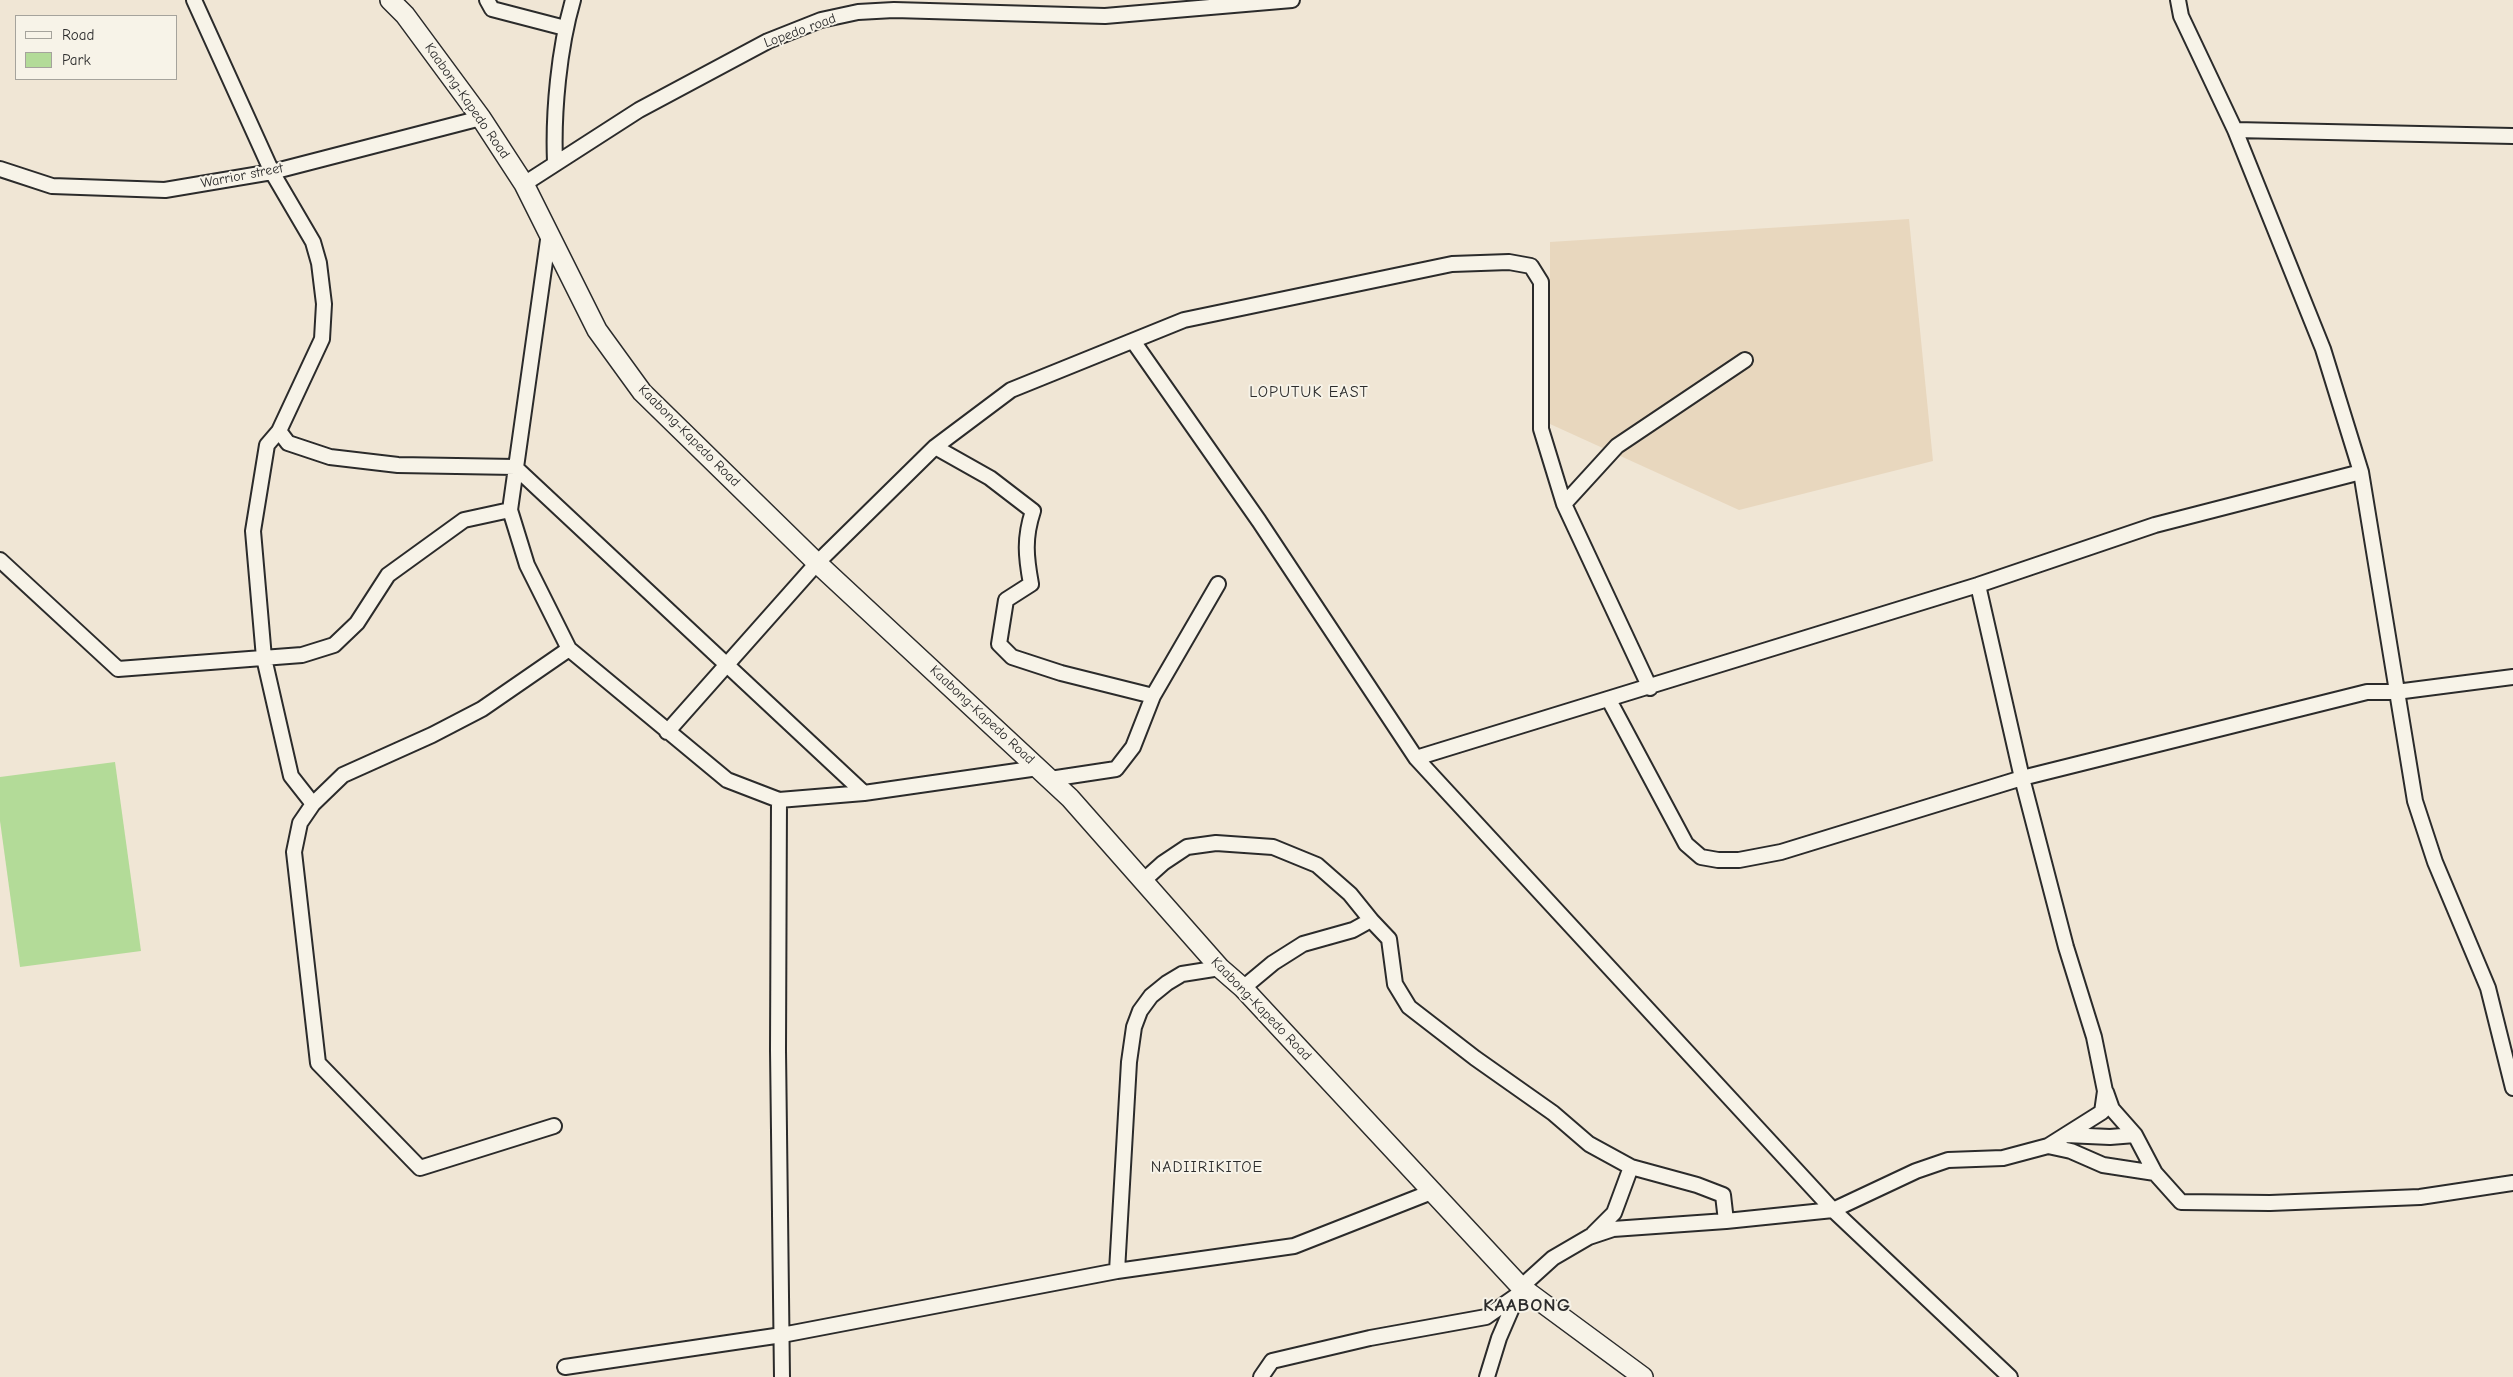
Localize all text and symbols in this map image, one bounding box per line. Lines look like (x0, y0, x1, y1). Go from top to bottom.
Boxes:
street label: Lopedo road (762, 10, 838, 52)
legend (15, 15, 178, 80)
text: Road (62, 26, 94, 44)
street label: Kaabong-Kapedo Road (421, 40, 513, 162)
text: Park (62, 51, 91, 69)
street label: Warrior street (199, 160, 285, 192)
street label: Kaabong-Kapedo Road (635, 382, 743, 490)
district label: LOPUTUK EAST (1248, 382, 1370, 402)
street label: Kaabong-Kapedo Road (926, 662, 1038, 768)
street label: Kaabong-Kapedo Road (1207, 954, 1315, 1064)
district label: NADIIRIKITOE (1149, 1157, 1265, 1177)
district label: KAABONG (1482, 1295, 1572, 1317)

